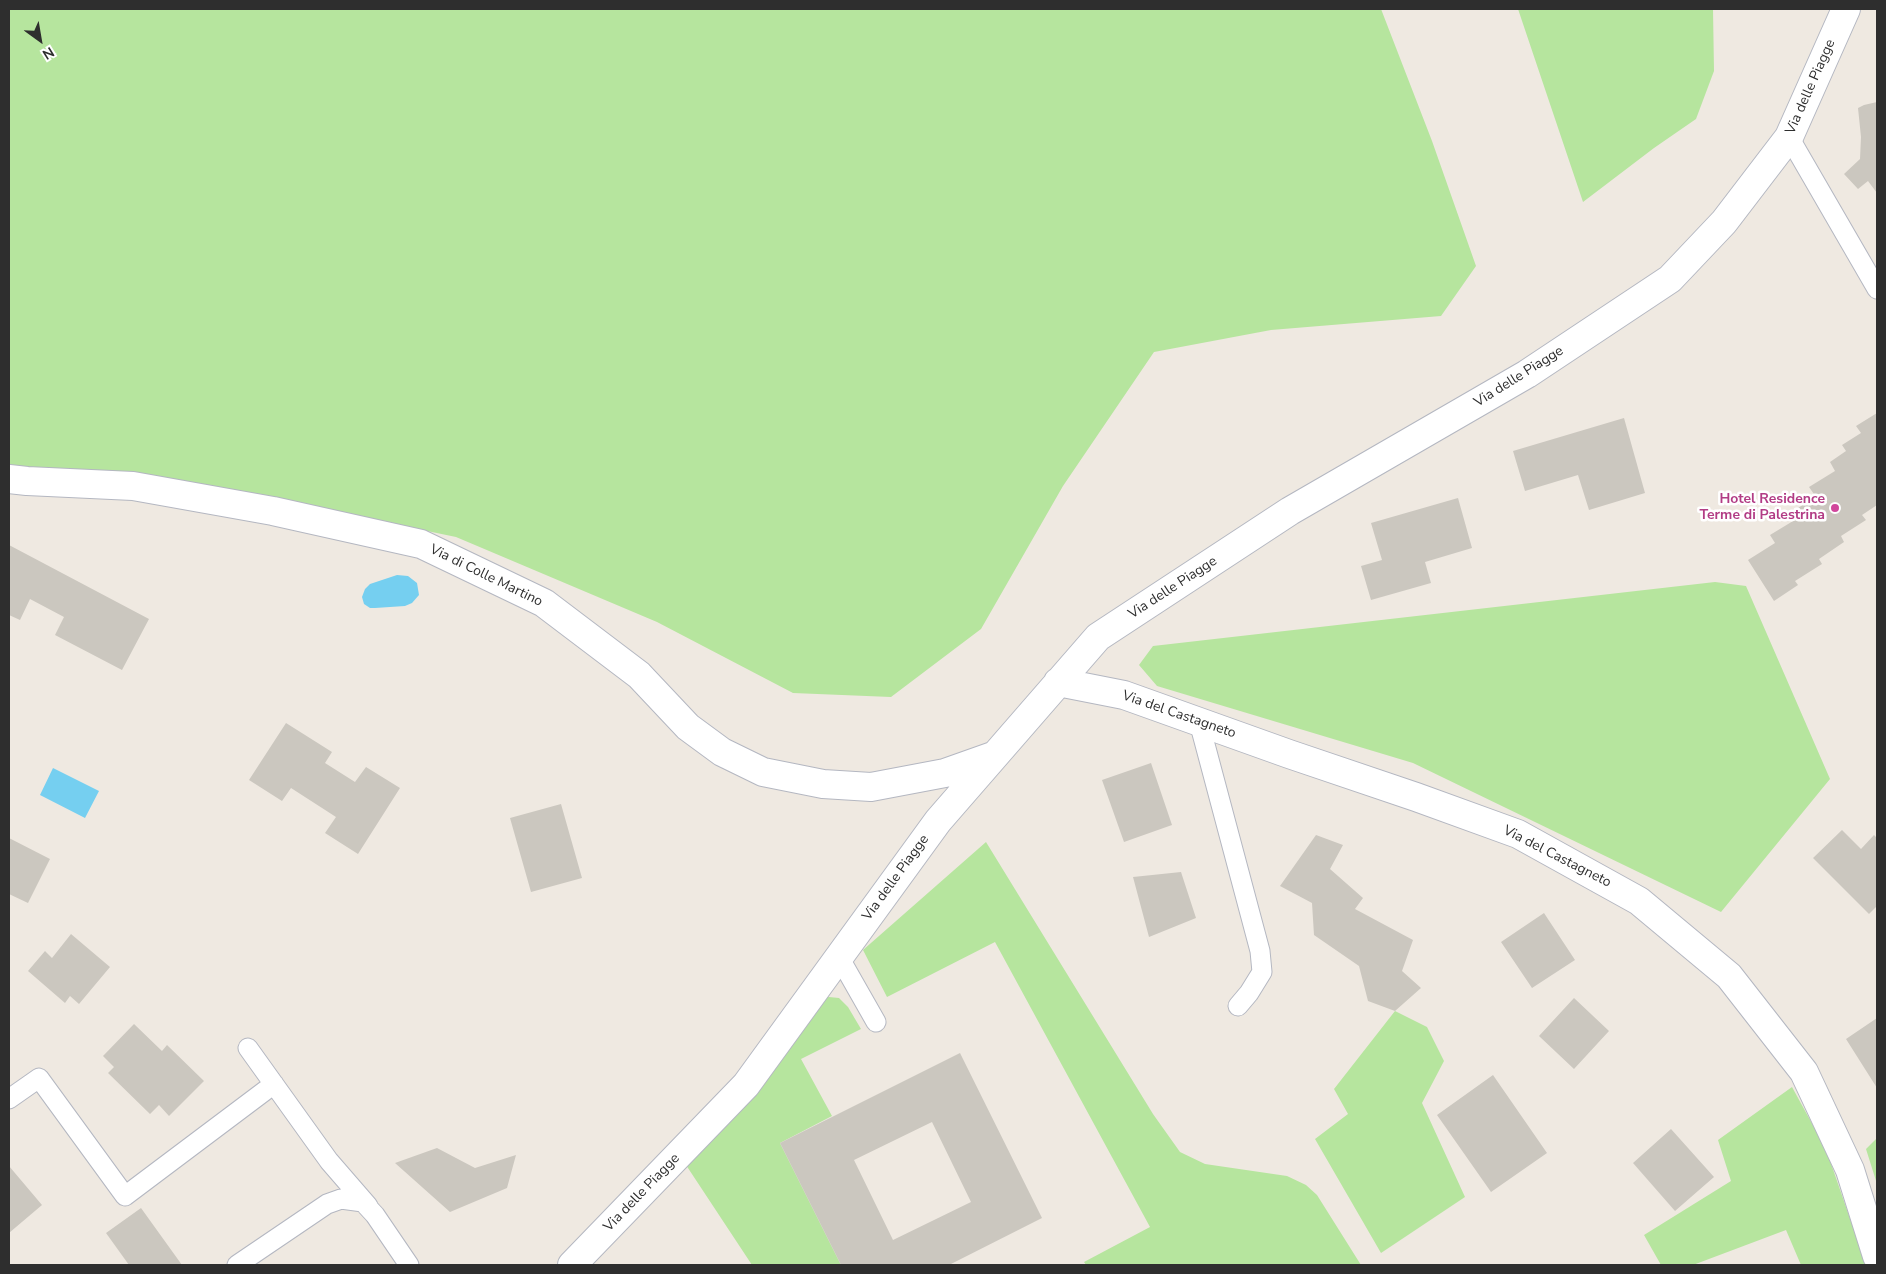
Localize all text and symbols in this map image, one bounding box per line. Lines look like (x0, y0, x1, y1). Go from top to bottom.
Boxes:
north arrow (15, 15, 65, 65)
street label: Via delle Piagge (1783, 37, 1839, 137)
text: N (39, 42, 58, 64)
street label: Via delle Piagge (1471, 343, 1567, 411)
place label: Hotel Residence Terme di Palestrina (1699, 492, 1825, 524)
marker: Hotel Residence Terme di Palestrina (1829, 502, 1841, 514)
street label: Via di Colle Martino (427, 541, 545, 611)
street label: Via delle Piagge (1126, 553, 1220, 623)
street label: Via del Castagneto (1120, 688, 1238, 742)
street label: Via del Castagneto (1500, 822, 1614, 892)
street label: Via delle Piagge (859, 832, 933, 924)
street label: Via delle Piagge (600, 1150, 684, 1236)

